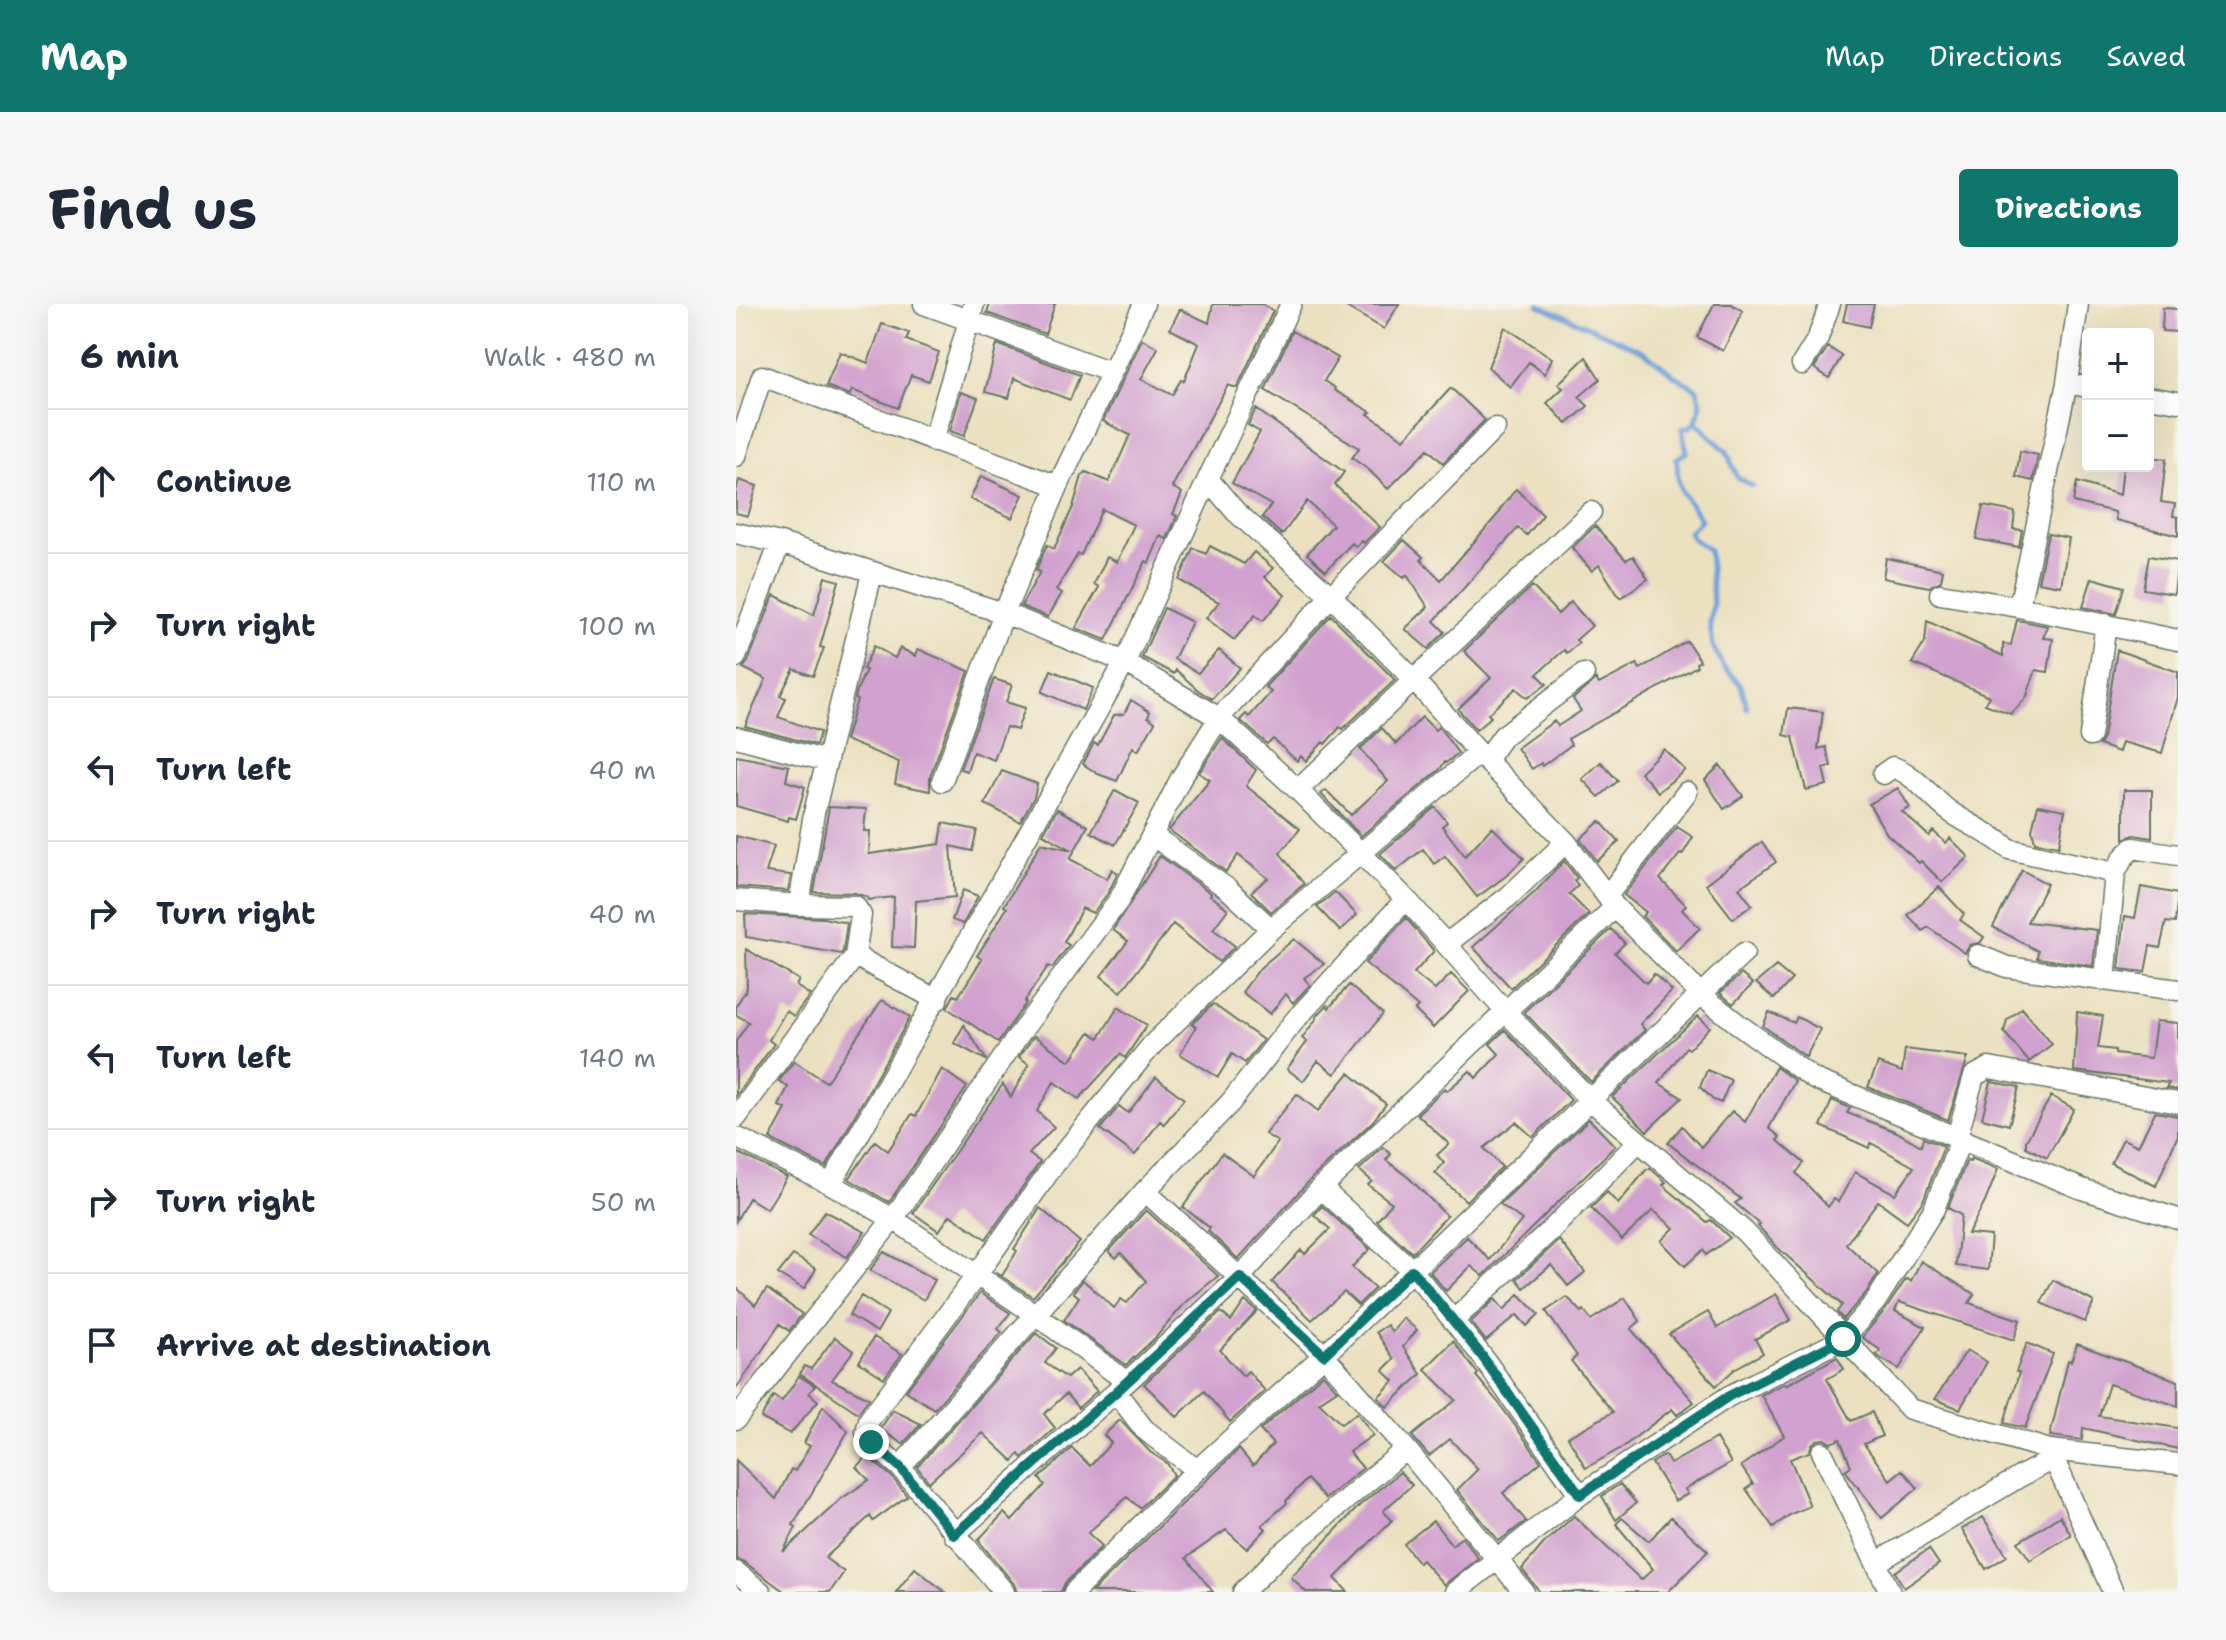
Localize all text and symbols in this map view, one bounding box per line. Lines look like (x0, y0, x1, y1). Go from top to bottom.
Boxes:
text: Map (40, 31, 128, 82)
text: Map (1825, 37, 1885, 75)
text: Directions (1929, 37, 2063, 75)
text: Saved (2107, 37, 2186, 75)
button: Directions (1959, 169, 2178, 247)
text: Find us (48, 171, 257, 246)
map controls (2082, 328, 2154, 472)
button: + (2082, 328, 2154, 400)
text: 6 min (80, 333, 179, 379)
text: Walk · 480 m (483, 339, 656, 374)
button: − (2082, 400, 2154, 472)
icon: ahead (80, 459, 124, 503)
text: Continue (156, 461, 292, 502)
text: 110 m (586, 464, 656, 499)
icon: right (80, 603, 124, 647)
text: Turn right (156, 605, 315, 646)
text: 100 m (578, 608, 656, 643)
icon: left (80, 747, 124, 791)
text: Turn left (156, 749, 291, 790)
text: 40 m (589, 752, 656, 787)
icon: right (80, 891, 124, 935)
text: Turn right (156, 893, 315, 934)
text: 40 m (589, 896, 656, 931)
icon: left (80, 1035, 124, 1079)
text: Turn left (156, 1037, 291, 1078)
text: 140 m (579, 1040, 656, 1075)
icon: right (80, 1179, 124, 1223)
text: Turn right (156, 1181, 315, 1222)
text: 50 m (591, 1184, 656, 1219)
route start (1825, 1321, 1861, 1357)
icon: arrive (80, 1323, 124, 1367)
text: Arrive at destination (156, 1325, 491, 1366)
route end (853, 1424, 889, 1460)

